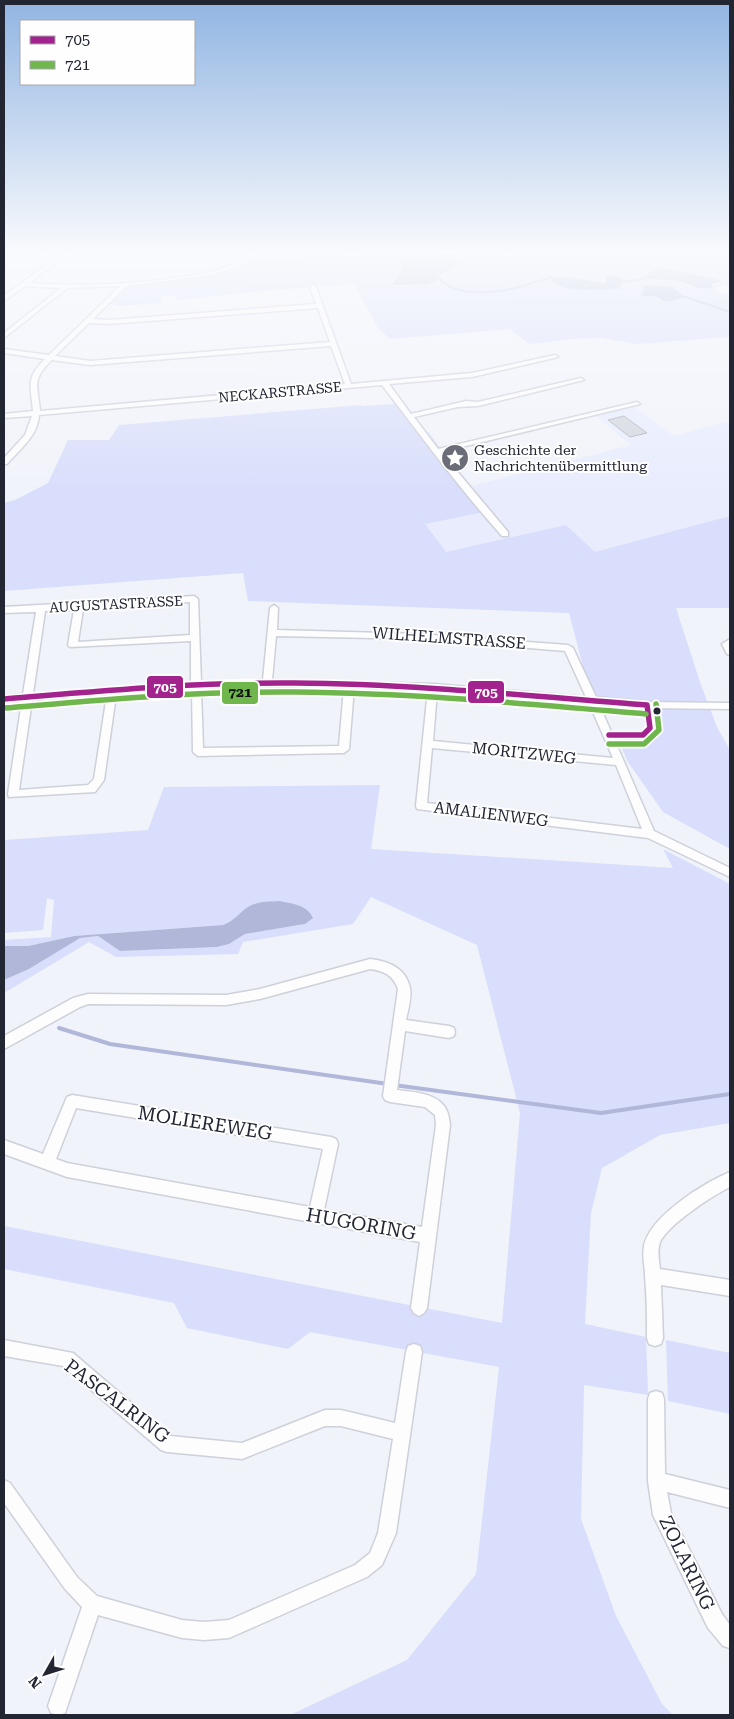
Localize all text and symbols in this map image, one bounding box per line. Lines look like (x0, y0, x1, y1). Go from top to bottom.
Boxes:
legend (20, 20, 195, 85)
text: 705 (65, 31, 90, 49)
text: 721 (65, 56, 90, 74)
street label: NECKARSTRASSE (217, 379, 343, 405)
place label: Geschichte der Nachrichtenübermittlung (474, 442, 647, 474)
place icon: Geschichte der Nachrichtenübermittlung (440, 443, 470, 473)
street label: AUGUSTASTRASSE (49, 593, 183, 615)
street label: WILHELMSTRASSE (372, 623, 526, 653)
line badge: 705 (146, 675, 184, 699)
text: 705 (153, 679, 177, 695)
line badge: 705 (467, 680, 505, 704)
line badge: 721 (221, 681, 259, 705)
text: 721 (228, 684, 252, 700)
text: 705 (474, 684, 498, 700)
unlabelled marker (652, 706, 662, 716)
street label: MORITZWEG (471, 738, 578, 768)
street label: AMALIENWEG (433, 798, 550, 831)
street label: MOLIEREWEG (136, 1101, 274, 1145)
street label: HUGORING (304, 1203, 418, 1245)
street label: PASCALRING (60, 1354, 174, 1448)
street label: ZOLARING (654, 1512, 720, 1614)
north arrow (20, 1649, 70, 1699)
text: N (25, 1673, 45, 1691)

